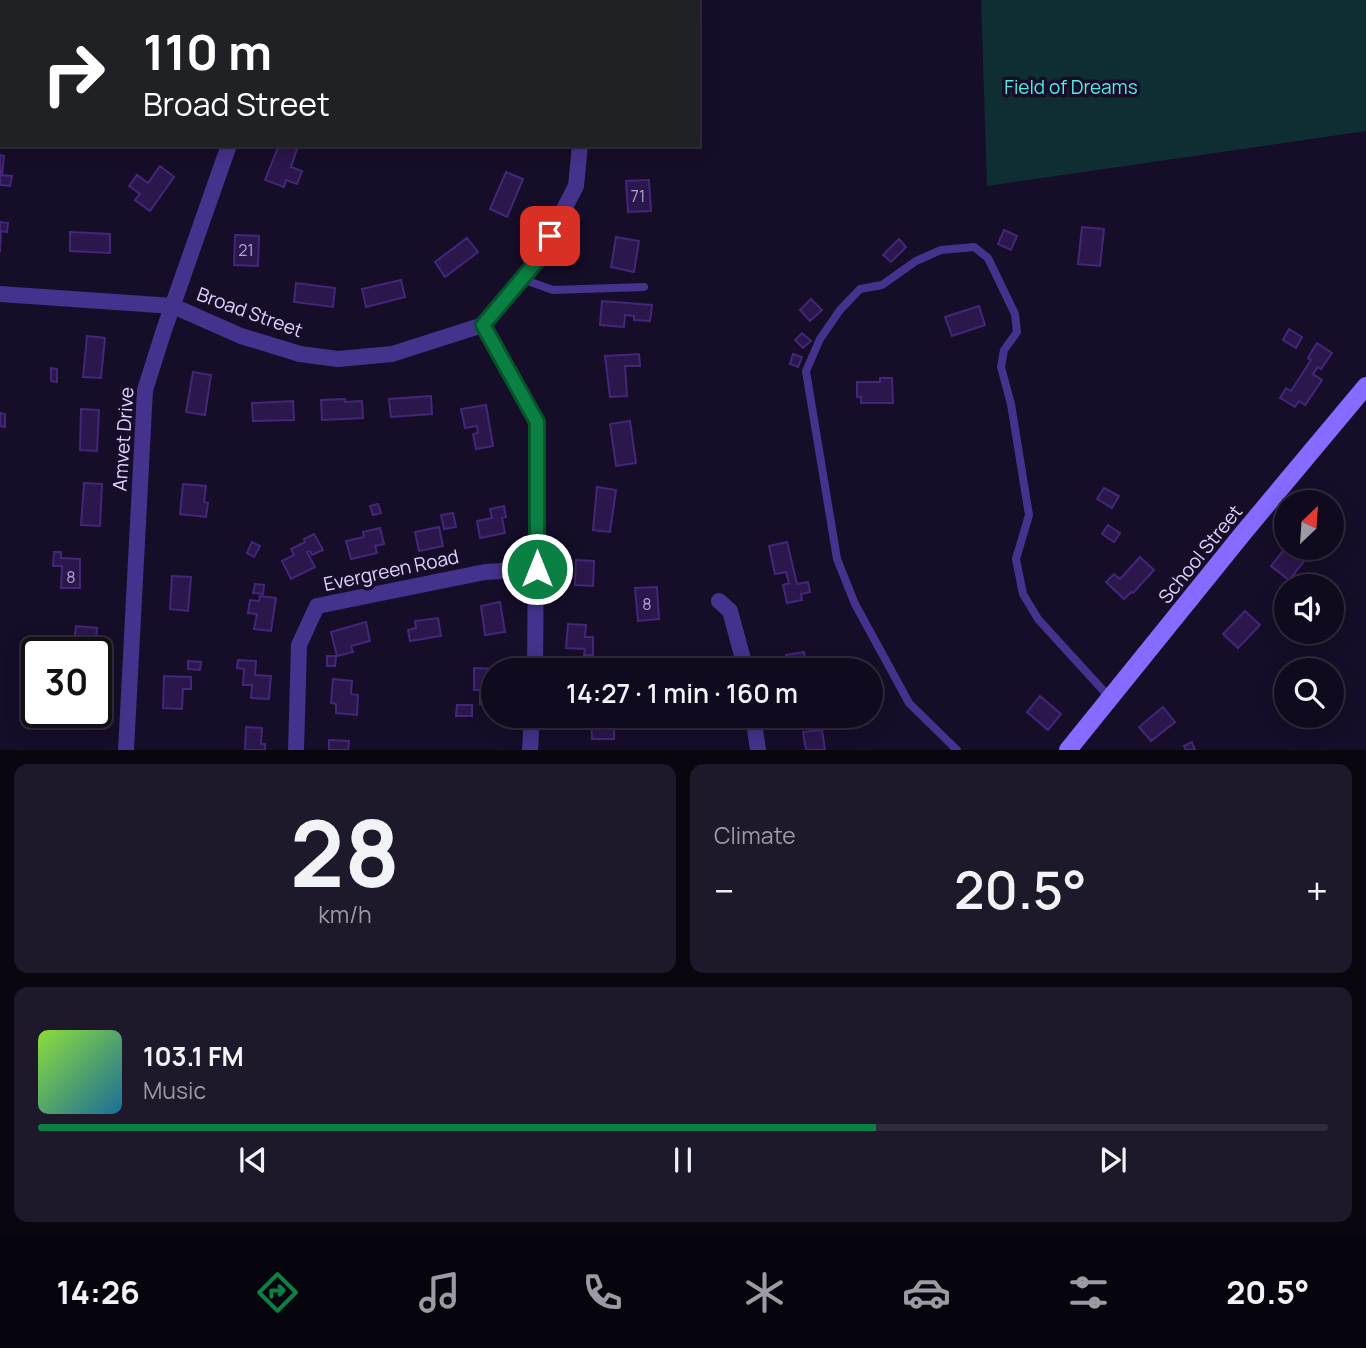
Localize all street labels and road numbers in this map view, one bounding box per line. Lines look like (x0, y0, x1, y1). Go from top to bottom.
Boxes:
street label: Broad Street (193, 281, 307, 343)
street label: Amvet Drive (106, 386, 140, 492)
street label: School Street (1152, 499, 1248, 609)
street label: Evergreen Road (321, 543, 461, 597)

